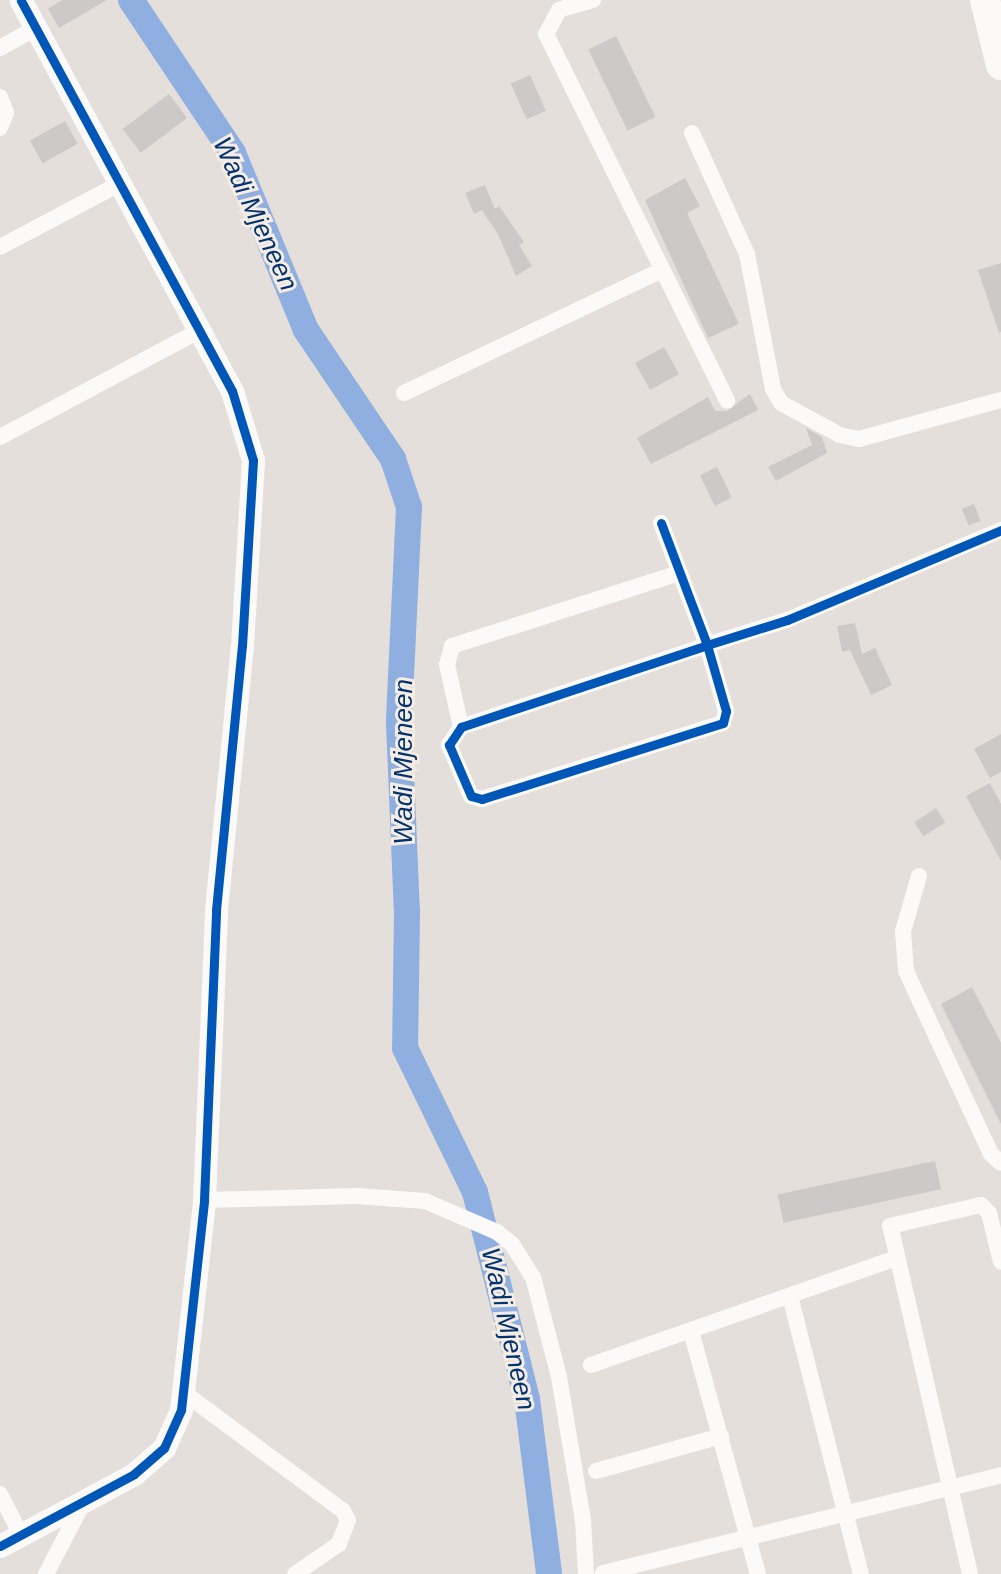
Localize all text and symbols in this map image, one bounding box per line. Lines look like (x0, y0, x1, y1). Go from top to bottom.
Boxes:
water label: Wadi Mjeneen (206, 132, 304, 296)
water label: Wadi Mjeneen (388, 679, 420, 845)
water label: Wadi Mjeneen (474, 1245, 542, 1413)

